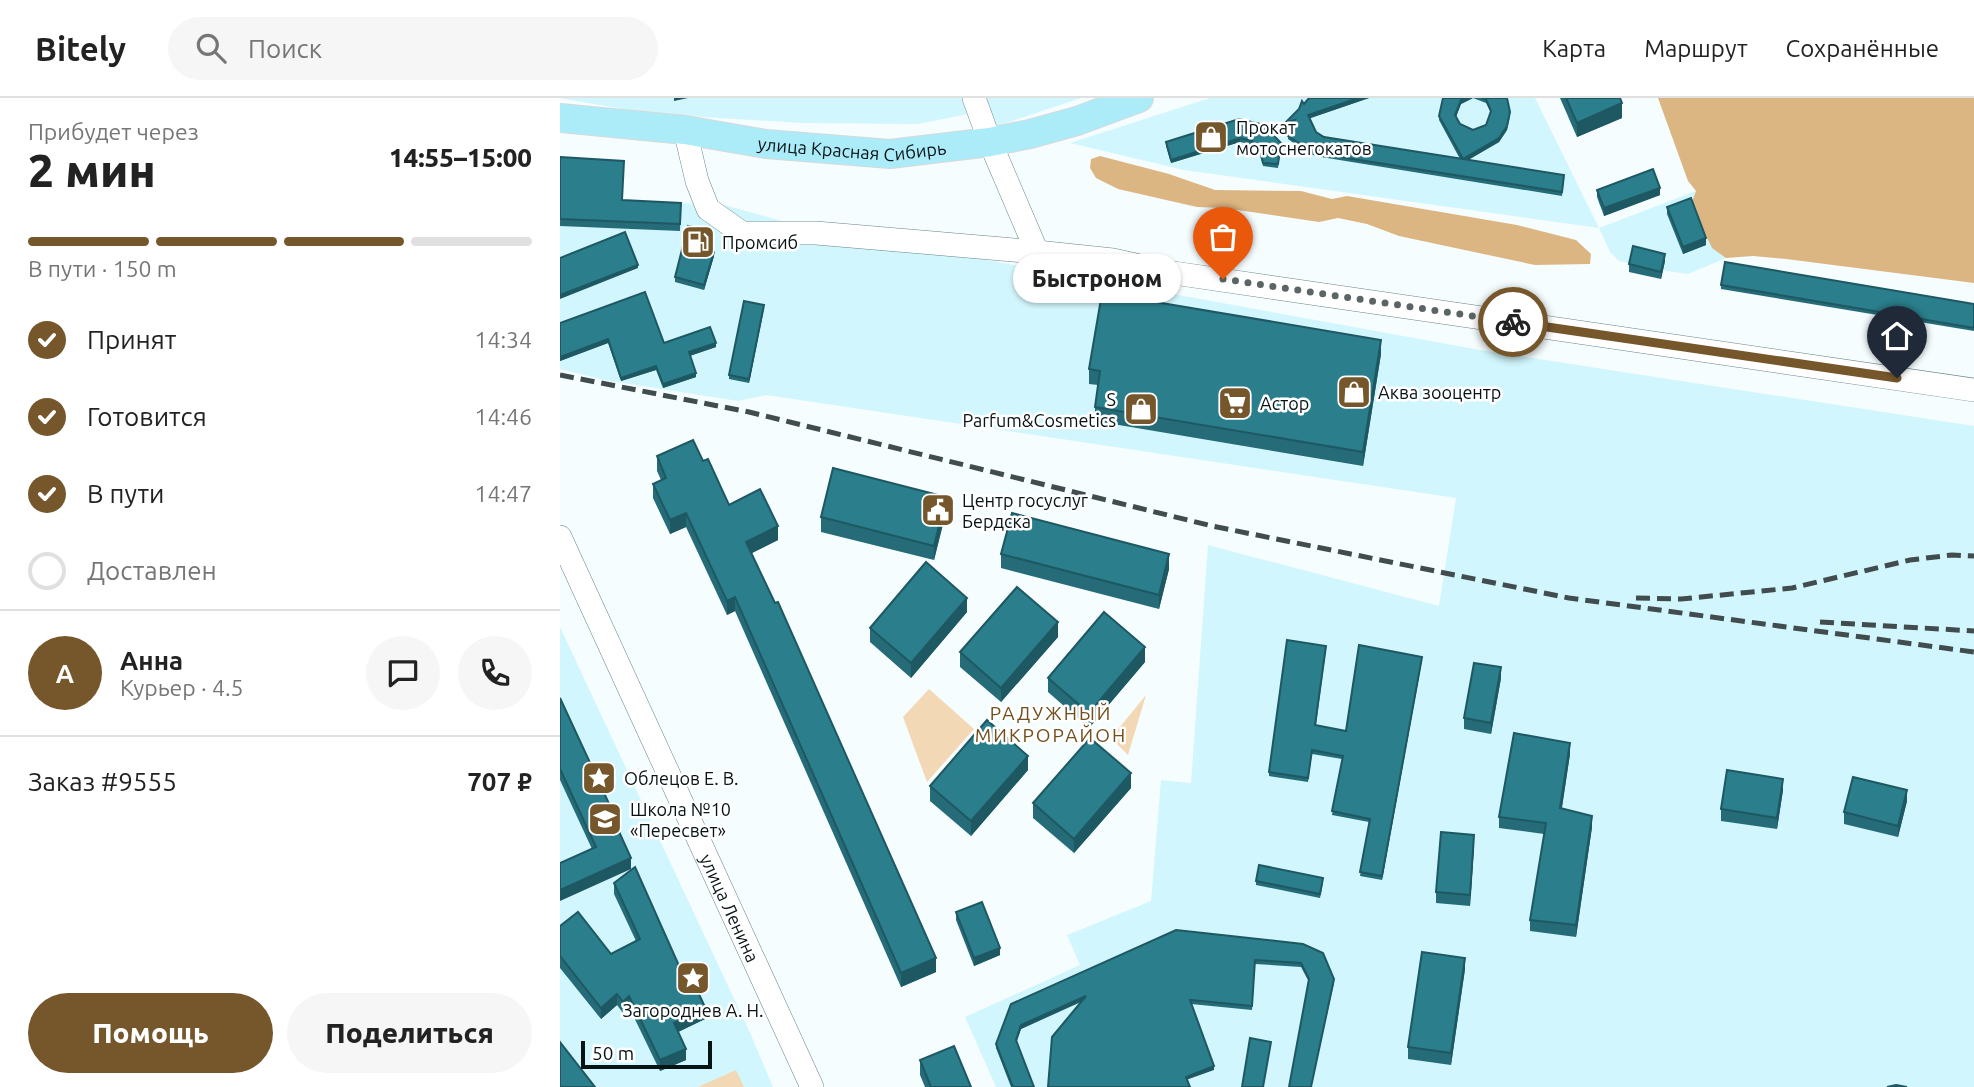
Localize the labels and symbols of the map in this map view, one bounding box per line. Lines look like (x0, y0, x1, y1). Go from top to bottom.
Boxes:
place label: Прокат мотоснегокатов (1236, 117, 1372, 158)
shop icon: Прокат мотоснегокатов (1192, 118, 1230, 156)
street label: улица Красная Сибирь (756, 133, 947, 164)
pin (1193, 207, 1253, 279)
fuel station icon: Промсиб (679, 223, 717, 261)
place label: Промсиб (722, 232, 798, 252)
callout: Быстроном (1013, 254, 1181, 304)
courier (1478, 287, 1548, 357)
pin (1867, 306, 1927, 378)
shop icon: Аква зооцентр (1335, 373, 1373, 411)
place label: Аква зооцентр (1378, 382, 1501, 402)
supermarket icon: Астор (1216, 384, 1254, 422)
place label: S Parfum&Cosmetics (962, 389, 1116, 430)
shop icon: S Parfum&Cosmetics (1122, 390, 1160, 428)
place label: Астор (1260, 393, 1309, 413)
place label: Центр госуслуг Бердска (962, 490, 1088, 531)
public building icon: Центр госуслуг Бердска (919, 491, 957, 529)
district label: РАДУЖНЫЙ МИКРОРАЙОН (975, 702, 1127, 746)
place icon: Облецов Е. В. (580, 759, 618, 797)
place label: Облецов Е. В. (624, 768, 738, 788)
place label: Школа №10 «Пересвет» (630, 799, 731, 840)
school or university icon: Школа №10 «Пересвет» (586, 800, 624, 838)
street label: улица Ленина (697, 851, 763, 965)
place icon: Загороднев А. Н. (674, 959, 712, 997)
place label: Загороднев А. Н. (623, 1000, 763, 1020)
scale bar (581, 1038, 712, 1070)

